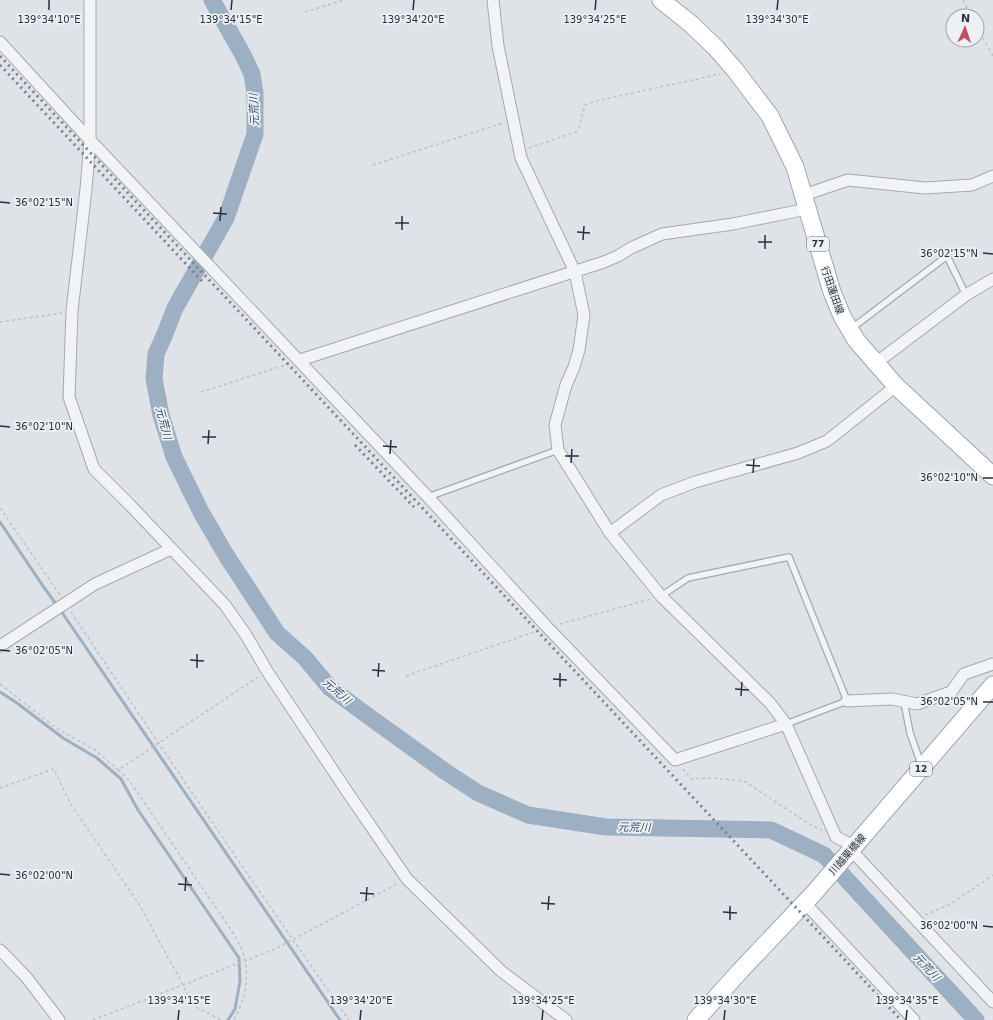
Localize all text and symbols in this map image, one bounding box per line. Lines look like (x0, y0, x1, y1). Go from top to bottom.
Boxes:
north arrow (945, 8, 985, 48)
text: N (961, 12, 970, 25)
text: 139°34'10"E (17, 14, 81, 25)
text: 139°34'15"E (199, 14, 263, 25)
text: 139°34'20"E (381, 14, 445, 25)
text: 139°34'25"E (563, 14, 627, 25)
text: 139°34'30"E (745, 14, 809, 25)
water label: 元荒川 (247, 92, 262, 127)
text: 36°02'15"N (15, 197, 73, 208)
road number: 77 (807, 237, 829, 251)
text: 36°02'15"N (920, 248, 978, 259)
street label: 行田蓮田線 (819, 265, 846, 316)
water label: 元荒川 (153, 406, 174, 442)
text: 36°02'10"N (15, 421, 73, 432)
text: 36°02'10"N (920, 472, 978, 483)
text: 36°02'05"N (15, 645, 73, 656)
water label: 元荒川 (320, 676, 354, 708)
text: 36°02'05"N (920, 696, 978, 707)
road number: 12 (910, 762, 932, 776)
water label: 元荒川 (617, 821, 652, 834)
street label: 川越栗橋線 (827, 832, 868, 877)
text: 36°02'00"N (15, 870, 73, 881)
text: 36°02'00"N (920, 920, 978, 931)
water label: 元荒川 (911, 951, 943, 985)
text: 139°34'15"E (147, 995, 211, 1006)
text: 139°34'20"E (329, 995, 393, 1006)
text: 139°34'25"E (511, 995, 575, 1006)
text: 139°34'30"E (693, 995, 757, 1006)
text: 139°34'35"E (875, 995, 939, 1006)

